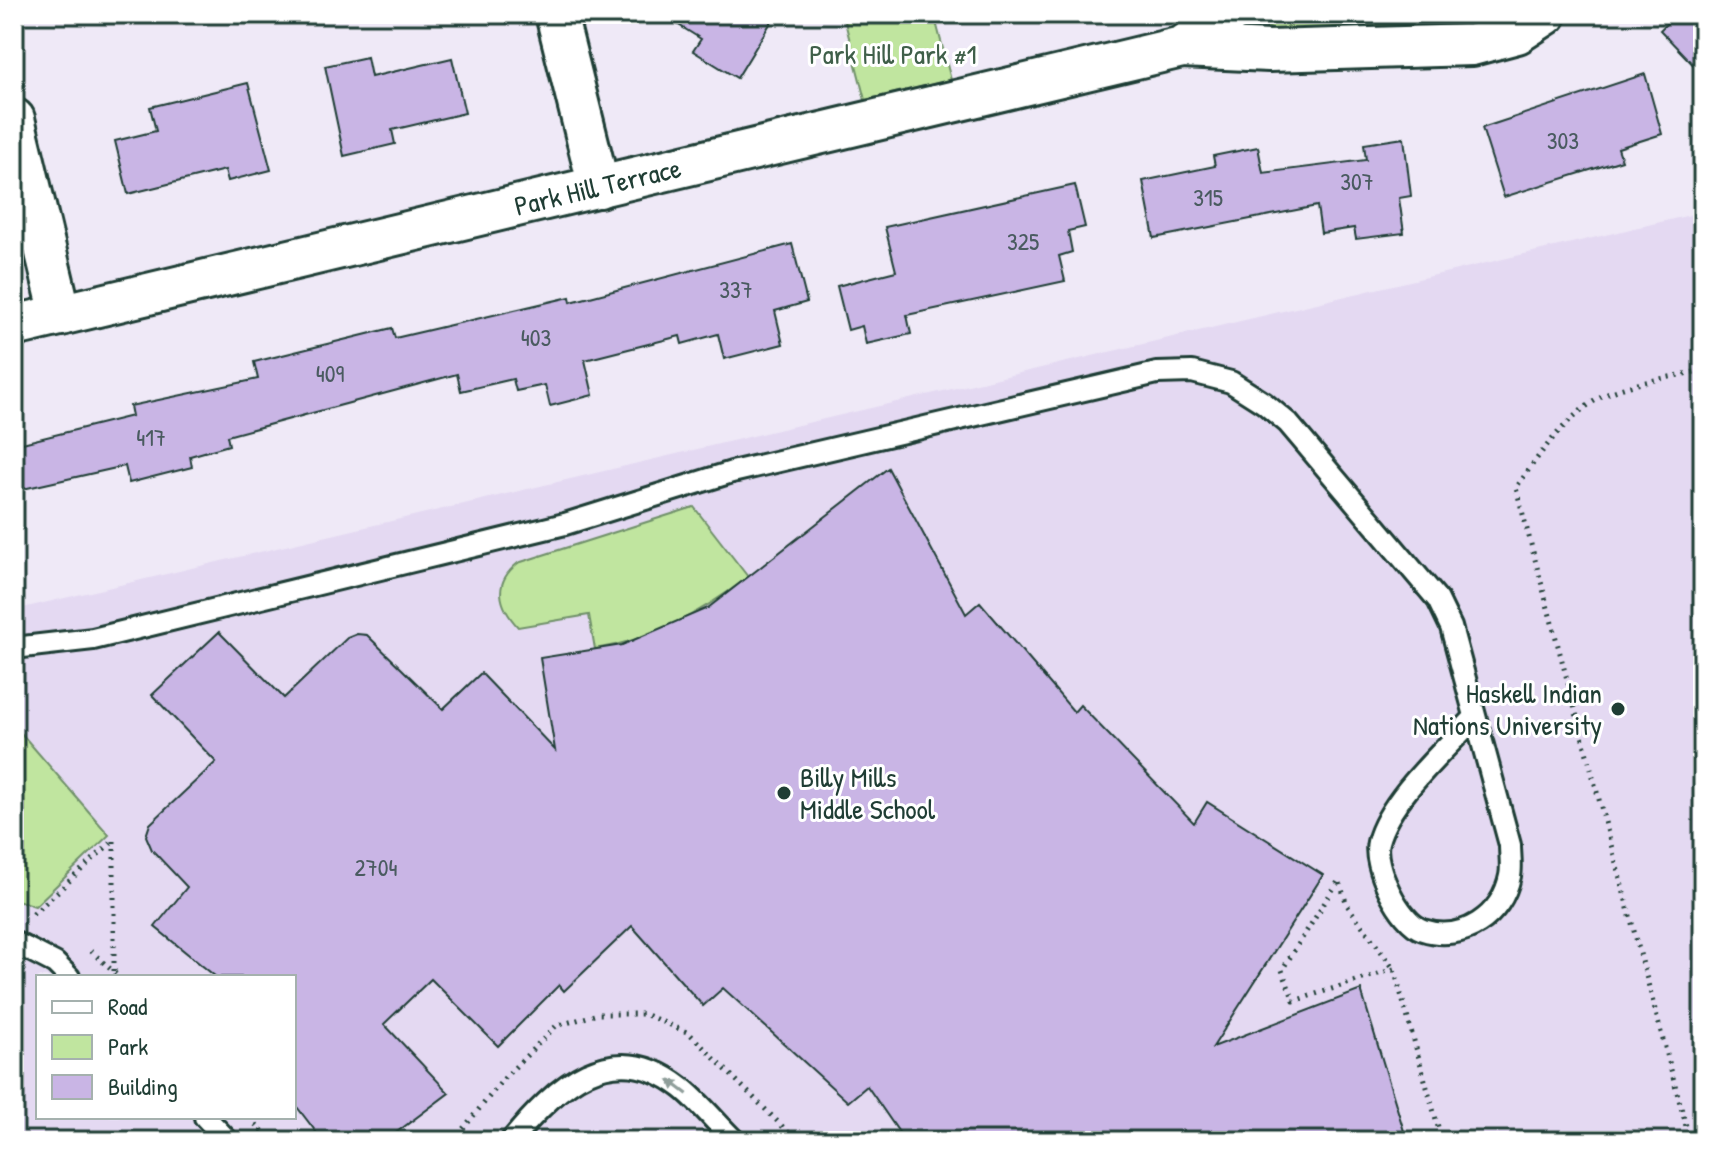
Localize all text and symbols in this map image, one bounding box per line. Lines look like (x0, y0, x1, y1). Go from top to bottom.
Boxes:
park label: Park Hill Park #1 (809, 35, 977, 73)
house number: 303 (1547, 124, 1579, 156)
street label: Park Hill Terrace (510, 148, 685, 225)
house number: 307 (1340, 165, 1374, 197)
house number: 315 (1193, 181, 1223, 213)
house number: 325 (1007, 225, 1039, 257)
house number: 337 (719, 273, 753, 305)
house number: 403 (521, 321, 551, 353)
house number: 409 (316, 357, 344, 389)
house number: 417 (136, 421, 166, 453)
place label: Haskell Indian Nations University (1413, 674, 1602, 744)
marker: Haskell Indian Nations University (1609, 700, 1627, 718)
place label: Billy Mills Middle School (800, 758, 936, 828)
marker: Billy Mills Middle School (775, 784, 793, 802)
house number: 2704 (355, 851, 397, 883)
legend (36, 975, 296, 1119)
text: Road (108, 990, 147, 1022)
text: Park (108, 1030, 148, 1062)
text: Building (108, 1070, 178, 1102)
one-way arrow (668, 1080, 688, 1096)

